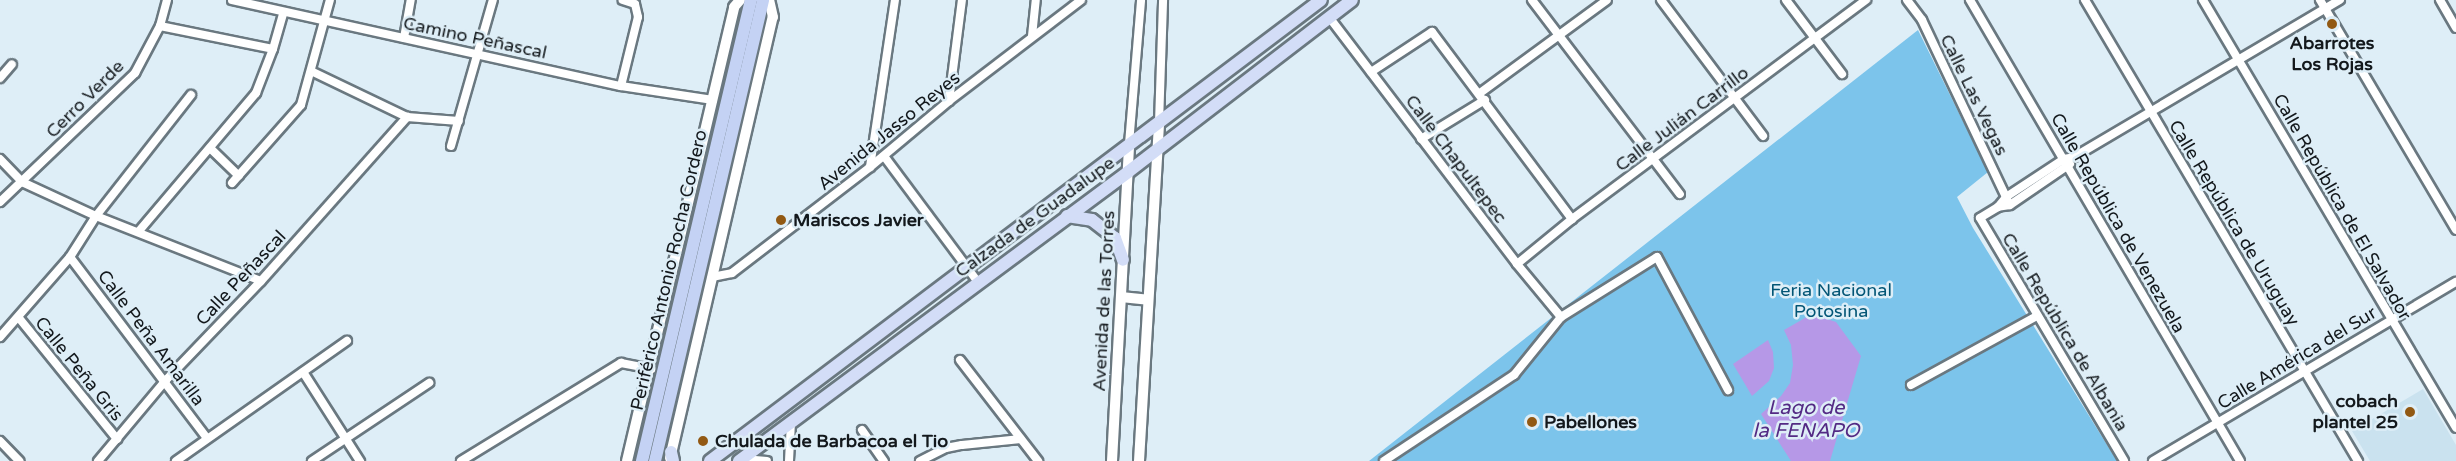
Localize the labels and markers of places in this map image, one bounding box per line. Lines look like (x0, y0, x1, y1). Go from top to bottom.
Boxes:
marker: Abarrotes Los Rojas (2325, 17, 2339, 31)
place label: Abarrotes Los Rojas (2290, 33, 2374, 76)
place label: Mariscos Javier (793, 209, 924, 231)
marker: Mariscos Javier (774, 213, 788, 227)
place label: cobach plantel 25 (2313, 391, 2398, 434)
marker: cobach plantel 25 (2403, 405, 2417, 419)
place label: Pabellones (1544, 411, 1637, 433)
marker: Pabellones (1525, 415, 1539, 429)
place label: Chulada de Barbacoa el Tio (715, 430, 948, 452)
marker: Chulada de Barbacoa el Tio (696, 434, 710, 448)

